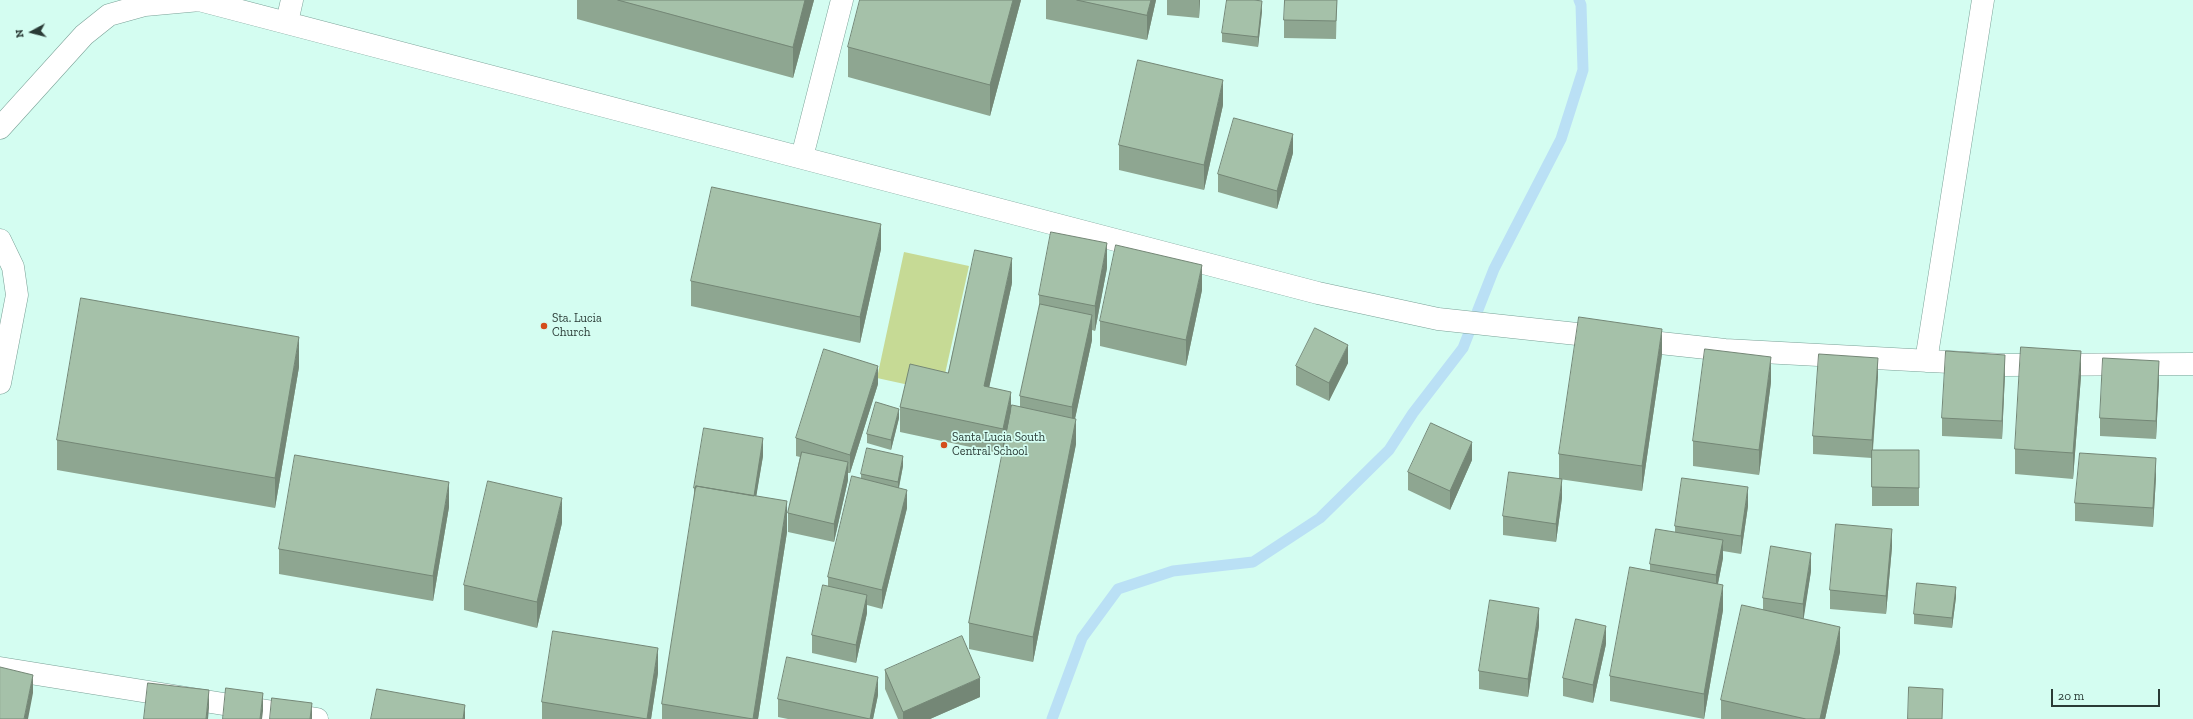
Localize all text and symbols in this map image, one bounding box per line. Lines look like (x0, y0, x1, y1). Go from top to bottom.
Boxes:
north arrow (12, 12, 52, 52)
text: N (13, 29, 27, 38)
place label: Sta. Lucia Church (552, 312, 602, 340)
marker: Sta. Lucia Church (539, 321, 549, 331)
place label: Santa Lucia South Central School (952, 431, 1045, 459)
marker: Santa Lucia South Central School (939, 440, 949, 450)
scale bar (2053, 681, 2162, 707)
text: 20 m (2058, 689, 2084, 703)

